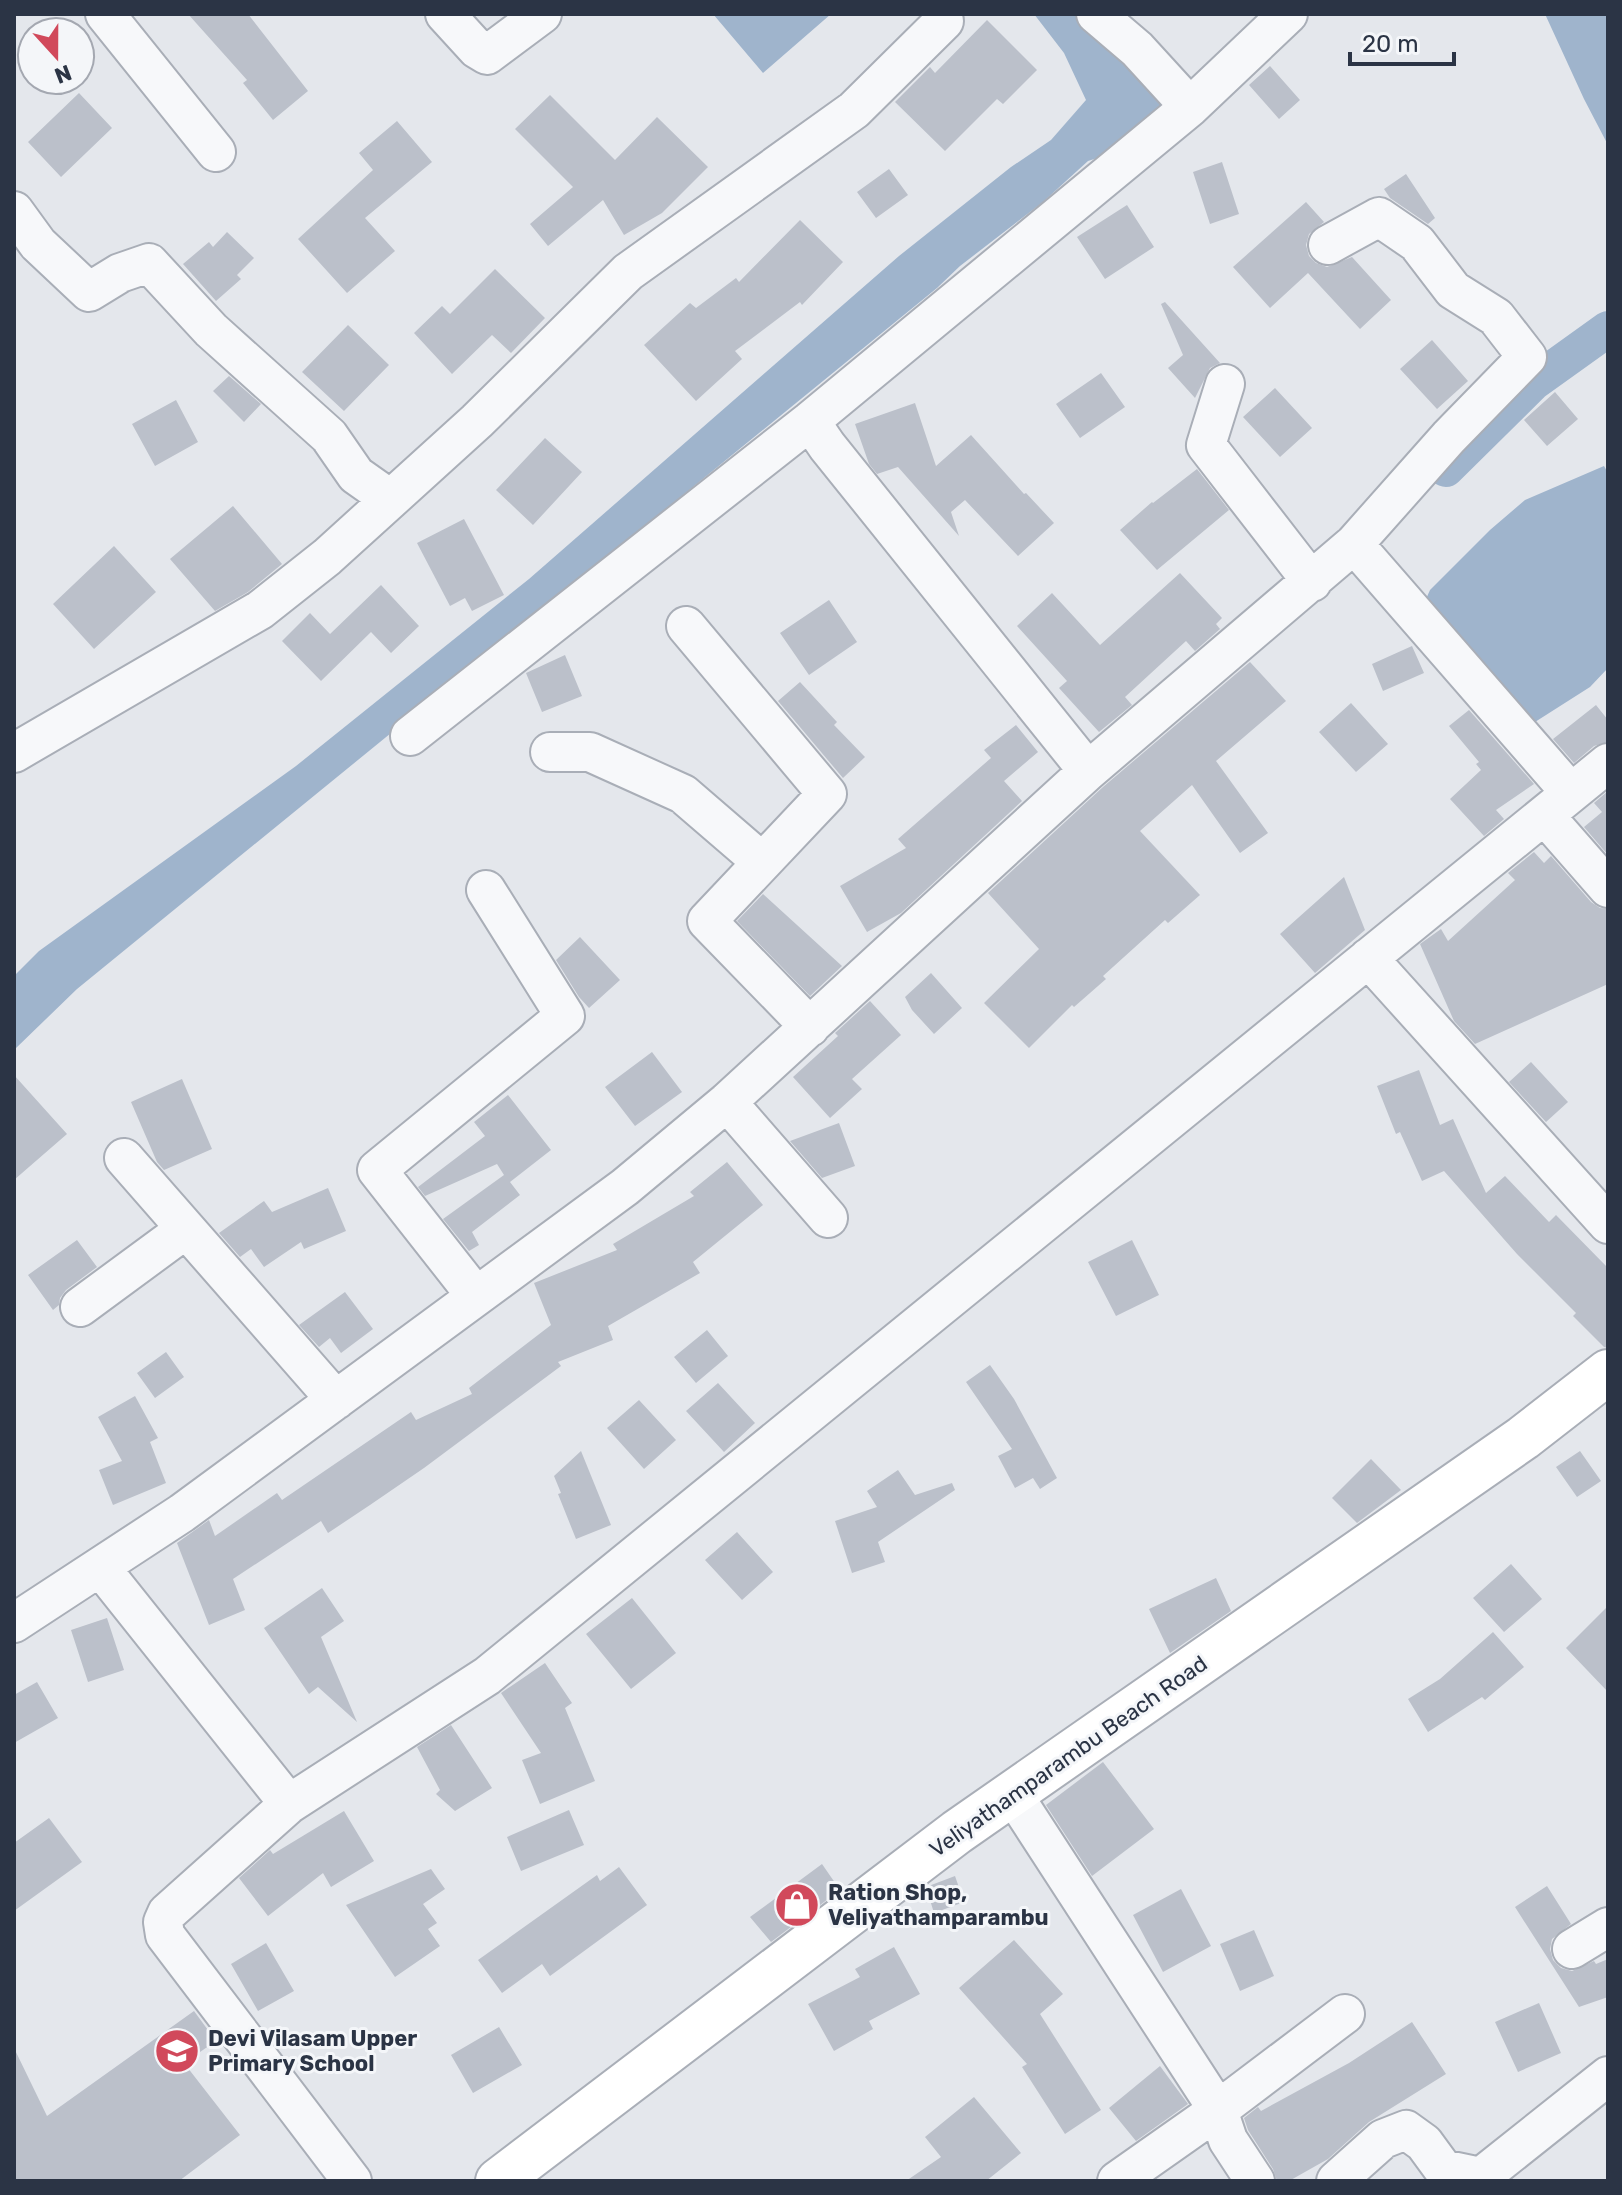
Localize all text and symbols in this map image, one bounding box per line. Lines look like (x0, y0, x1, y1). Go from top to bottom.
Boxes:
north arrow (16, 16, 96, 96)
scale bar (1350, 16, 1454, 66)
text: 20 m (1362, 30, 1419, 58)
text: N (51, 59, 75, 90)
street label: Veliyathamparambu Beach Road (924, 1650, 1212, 1863)
place label: Ration Shop, Veliyathamparambu (828, 1879, 1049, 1931)
shop icon: Ration Shop, Veliyathamparambu (773, 1881, 821, 1929)
place label: Devi Vilasam Upper Primary School (208, 2025, 417, 2077)
school or university icon: Devi Vilasam Upper Primary School (153, 2027, 201, 2075)

